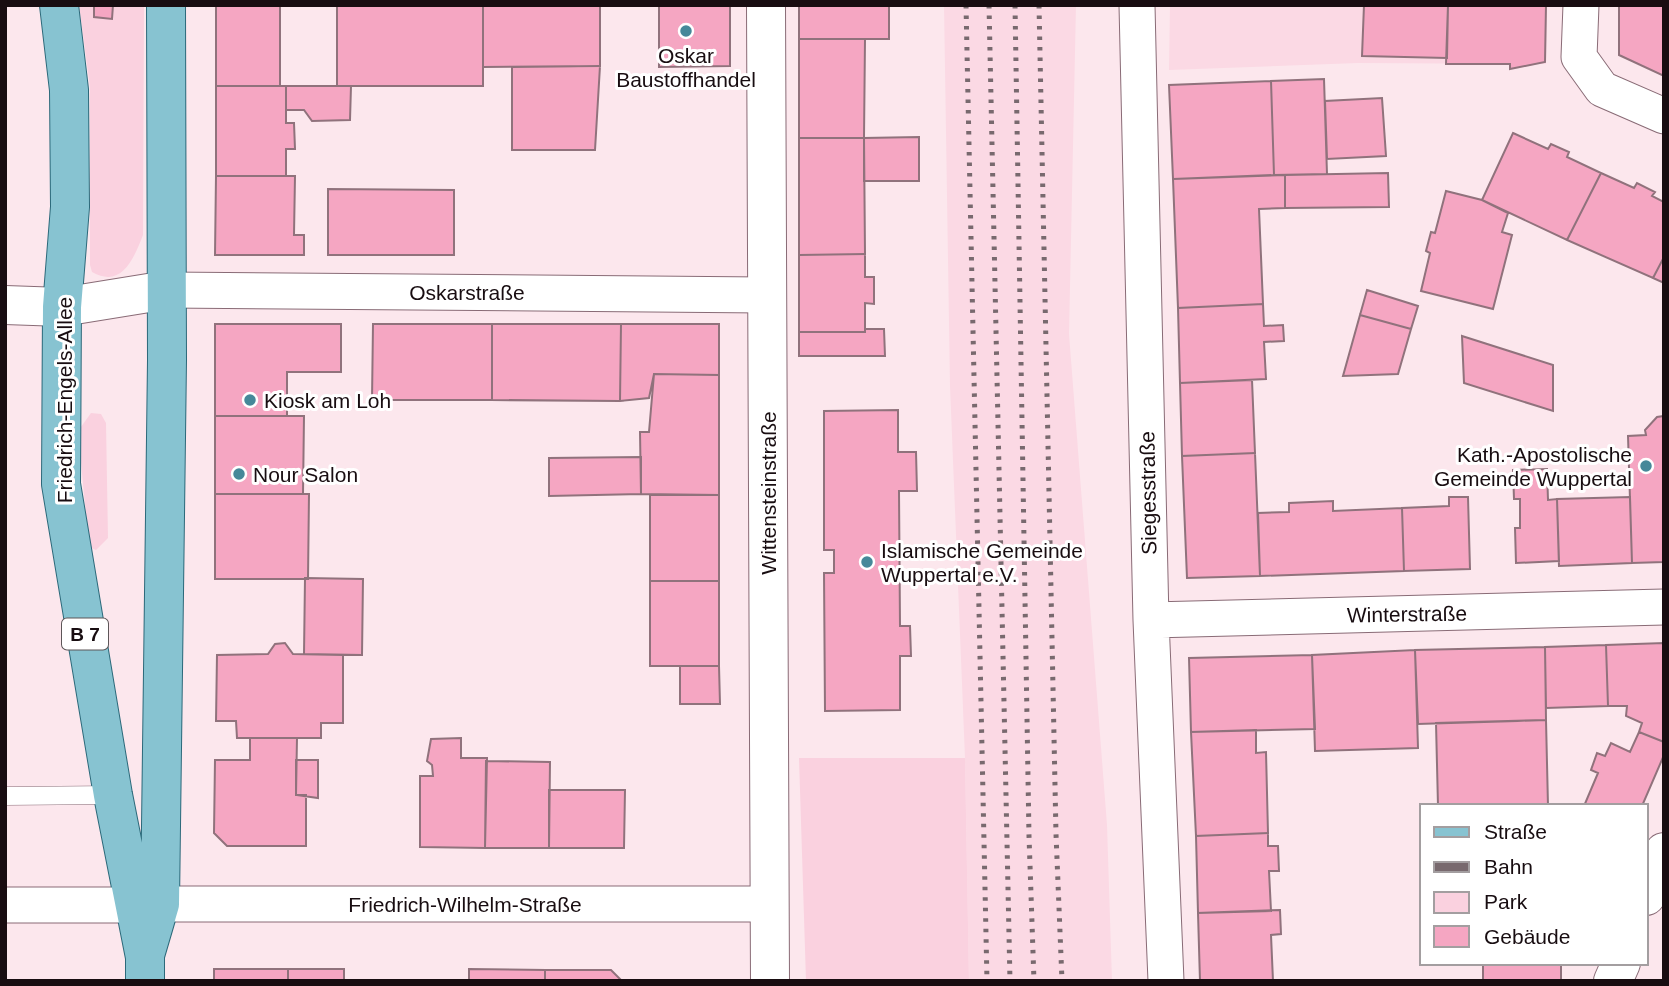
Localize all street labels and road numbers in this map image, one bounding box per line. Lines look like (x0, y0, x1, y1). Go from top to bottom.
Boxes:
street label: Oskarstraße (409, 281, 525, 304)
street label: Friedrich-Engels-Allee (53, 297, 76, 503)
street label: Wittensteinstraße (757, 411, 780, 575)
street label: Siegesstraße (1135, 431, 1161, 555)
street label: Winterstraße (1347, 601, 1467, 627)
road number: B 7 (62, 618, 108, 650)
street label: Friedrich-Wilhelm-Straße (348, 893, 582, 916)

